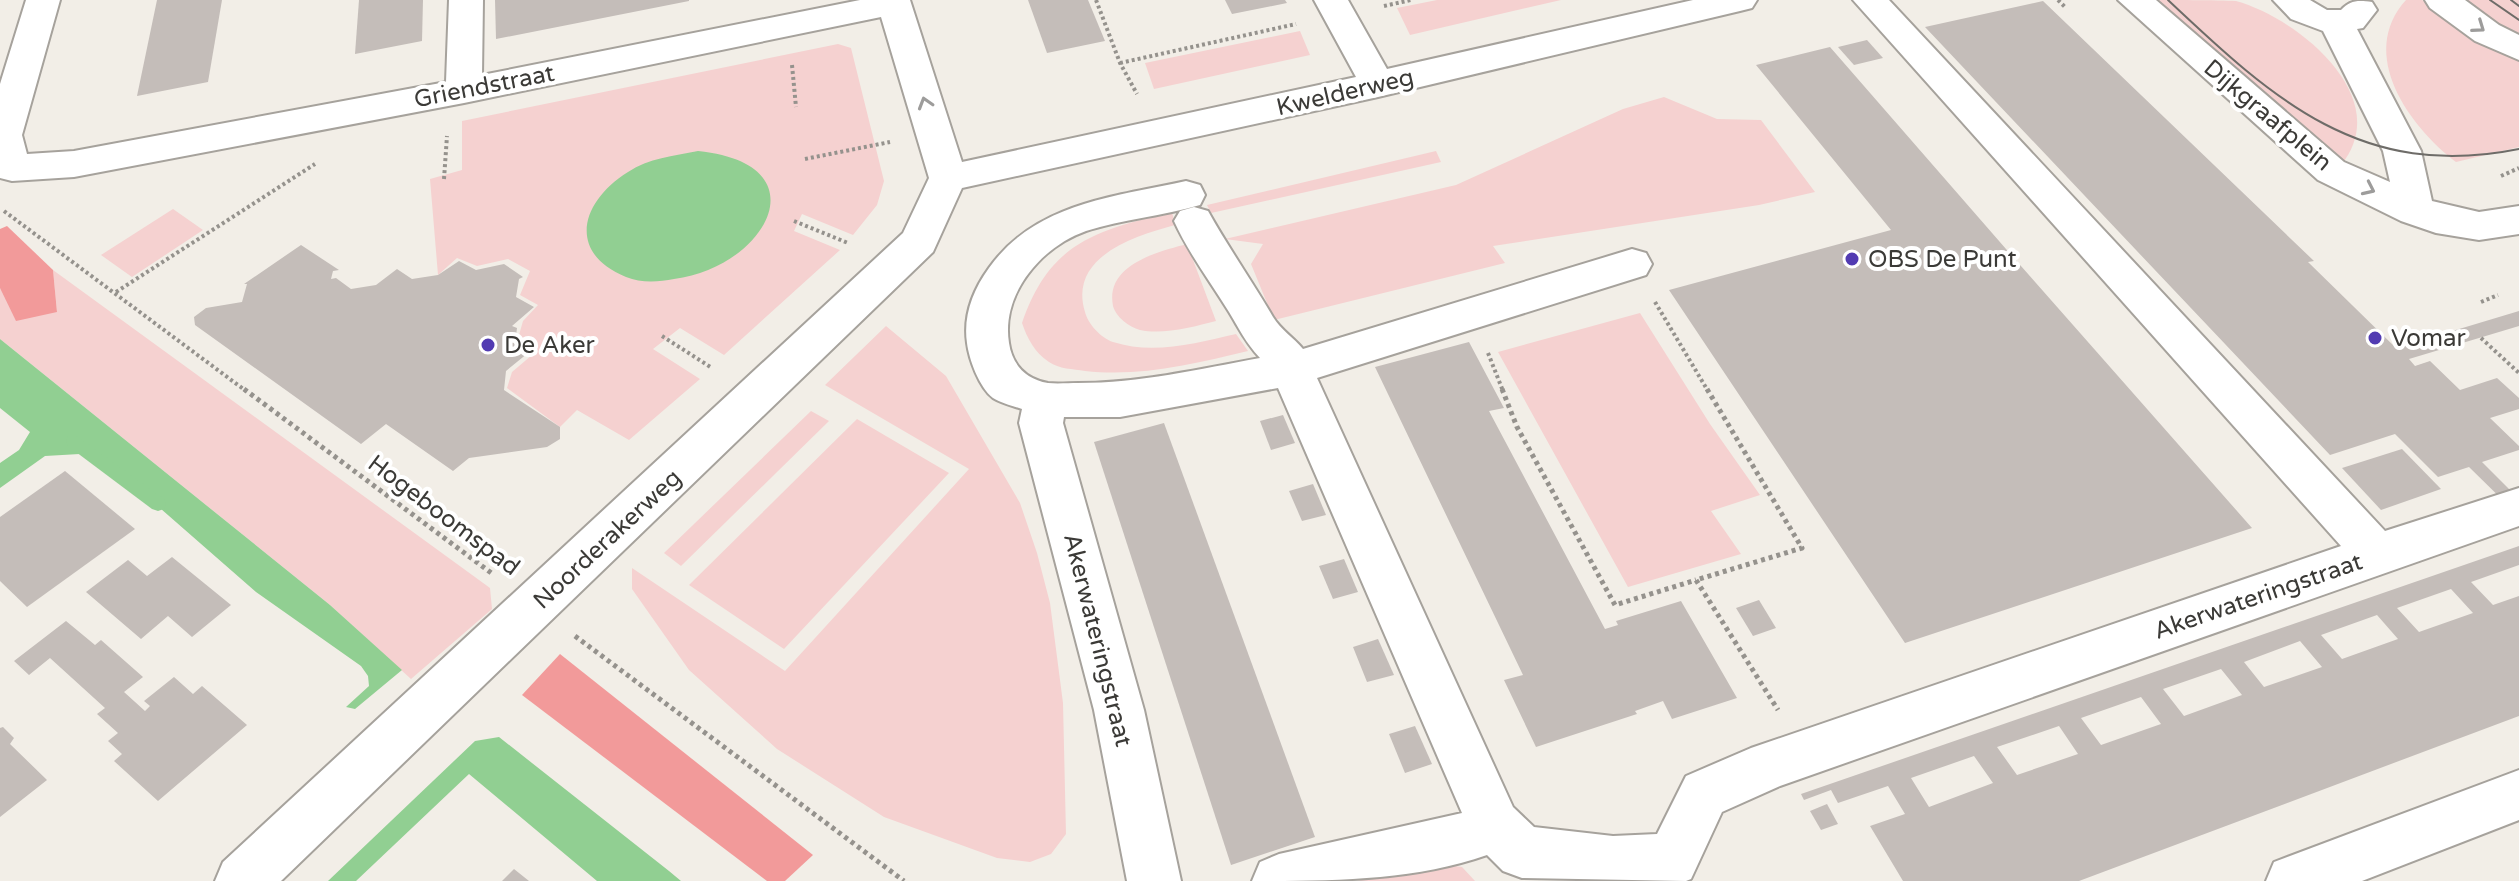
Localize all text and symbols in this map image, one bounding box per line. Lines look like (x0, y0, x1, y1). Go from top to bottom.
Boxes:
one-way arrow (2471, 17, 2485, 32)
street label: Dijkgraafplein (2198, 53, 2338, 177)
street label: Griendstraat (411, 59, 557, 114)
street label: Kwelderweg (1274, 63, 1417, 122)
one-way arrow (918, 97, 934, 111)
one-way arrow (2360, 179, 2375, 195)
place label: OBS De Punt (1868, 245, 2017, 274)
marker: OBS De Punt (1843, 250, 1861, 268)
place label: Vomar (2391, 324, 2466, 353)
marker: Vomar (2366, 329, 2384, 347)
place label: De Aker (504, 331, 596, 360)
marker: De Aker (479, 336, 497, 354)
street label: Hogeboomspad (362, 449, 525, 582)
street label: Noorderakerweg (527, 463, 687, 615)
street label: Akerwateringstraat (1057, 531, 1138, 750)
street label: Akerwateringstraat (2150, 547, 2366, 646)

